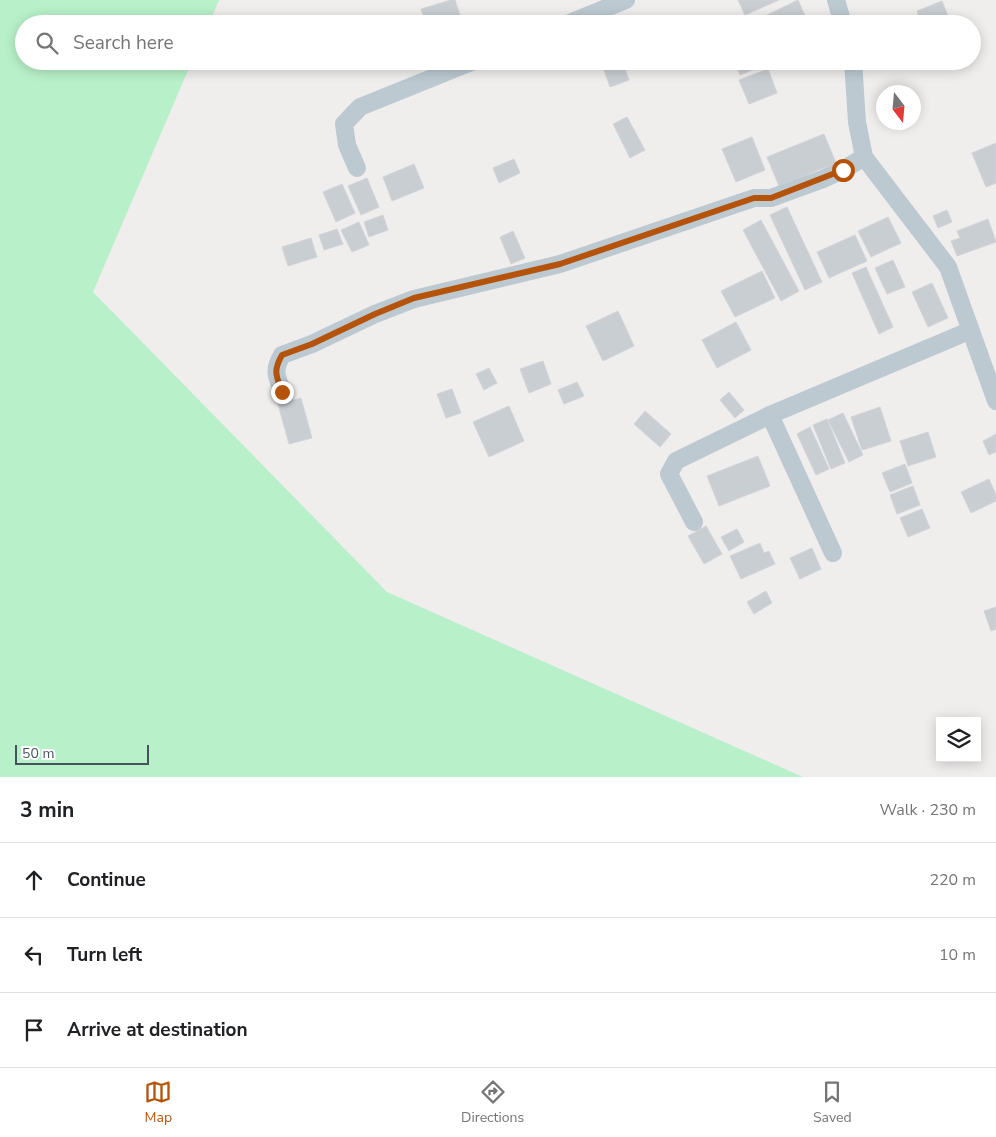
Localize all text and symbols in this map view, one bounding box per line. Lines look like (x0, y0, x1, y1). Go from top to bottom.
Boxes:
search box (15, 15, 981, 70)
icon: search (33, 29, 61, 57)
text: Search here (73, 30, 174, 56)
north arrow (876, 85, 921, 130)
route start (832, 159, 855, 182)
route end (271, 381, 294, 404)
map controls (936, 717, 981, 762)
button: layers (936, 717, 981, 762)
scale bar (15, 742, 149, 765)
text: 50 m (22, 744, 54, 763)
text: 3 min (20, 796, 74, 824)
text: Walk · 230 m (880, 799, 976, 821)
icon: ahead (20, 866, 48, 894)
text: Continue (67, 867, 146, 893)
text: 220 m (929, 869, 976, 891)
icon: left (20, 941, 48, 969)
text: Turn left (67, 942, 142, 968)
text: 10 m (939, 944, 976, 966)
icon: arrive (20, 1016, 48, 1044)
text: Arrive at destination (67, 1017, 248, 1043)
tab: Map (144, 1078, 172, 1127)
tab: Directions (461, 1078, 524, 1127)
tab: Saved (813, 1078, 852, 1127)

